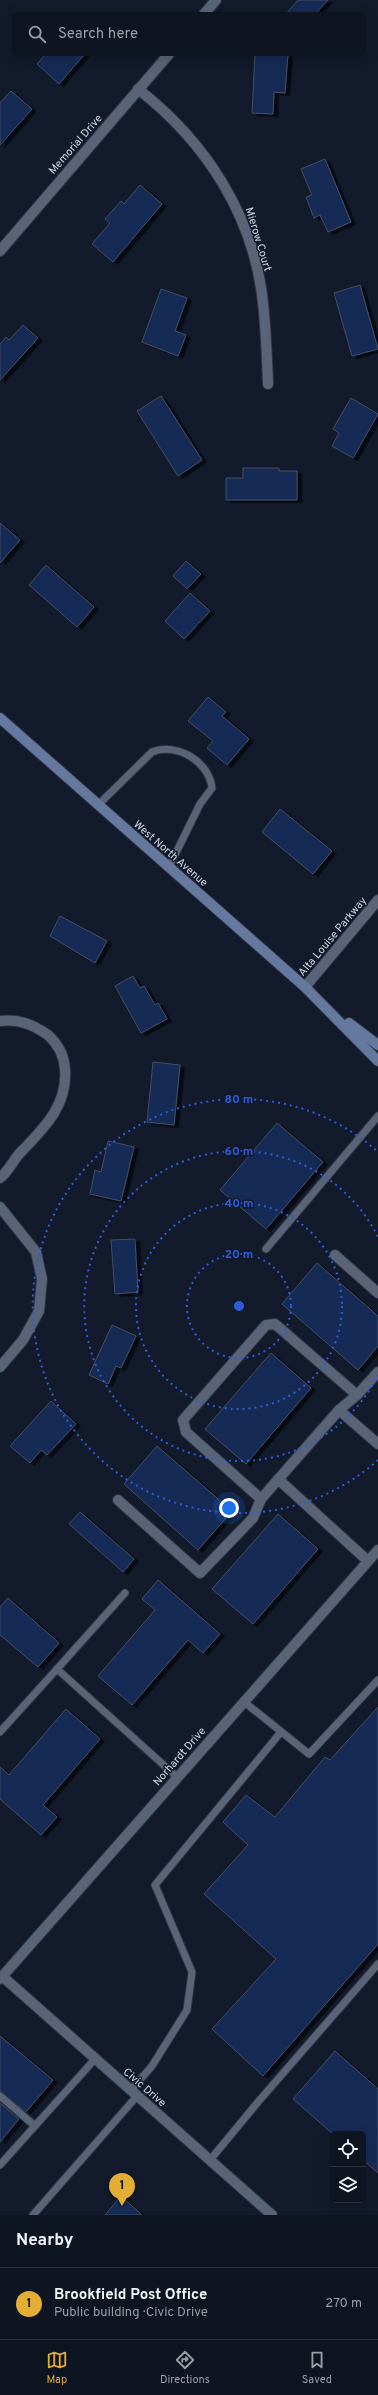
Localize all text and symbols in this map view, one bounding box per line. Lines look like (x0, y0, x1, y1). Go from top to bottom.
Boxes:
search box (12, 12, 366, 56)
icon: search (26, 23, 48, 45)
text: Search here (58, 25, 138, 44)
street label: Memorial Drive (46, 112, 106, 177)
street label: Mierow Court (242, 206, 274, 273)
street label: West North Avenue (130, 818, 210, 890)
street label: Alta Louise Parkway (295, 894, 370, 979)
text: 80 m (225, 1092, 253, 1108)
text: 60 m (225, 1144, 253, 1160)
text: 40 m (224, 1196, 254, 1212)
text: 20 m (225, 1247, 253, 1263)
centre of rings (232, 1299, 246, 1313)
your location (219, 1498, 239, 1518)
street label: Norhardt Drive (150, 1724, 209, 1789)
street label: Civic Drive (120, 2065, 169, 2110)
map controls (330, 2131, 366, 2203)
button: locate (330, 2131, 366, 2167)
button: layers (330, 2167, 366, 2203)
pin: 1 (109, 2173, 135, 2206)
text: Nearby (16, 2230, 73, 2252)
text: Brookfield Post Office (54, 2286, 207, 2305)
text: 1 (26, 2296, 32, 2312)
text: 270 m (325, 2296, 362, 2312)
text: Public building · Civic Drive (54, 2305, 208, 2321)
tab: Map (46, 2349, 68, 2387)
tab: Directions (160, 2349, 210, 2387)
tab: Saved (302, 2349, 332, 2387)

